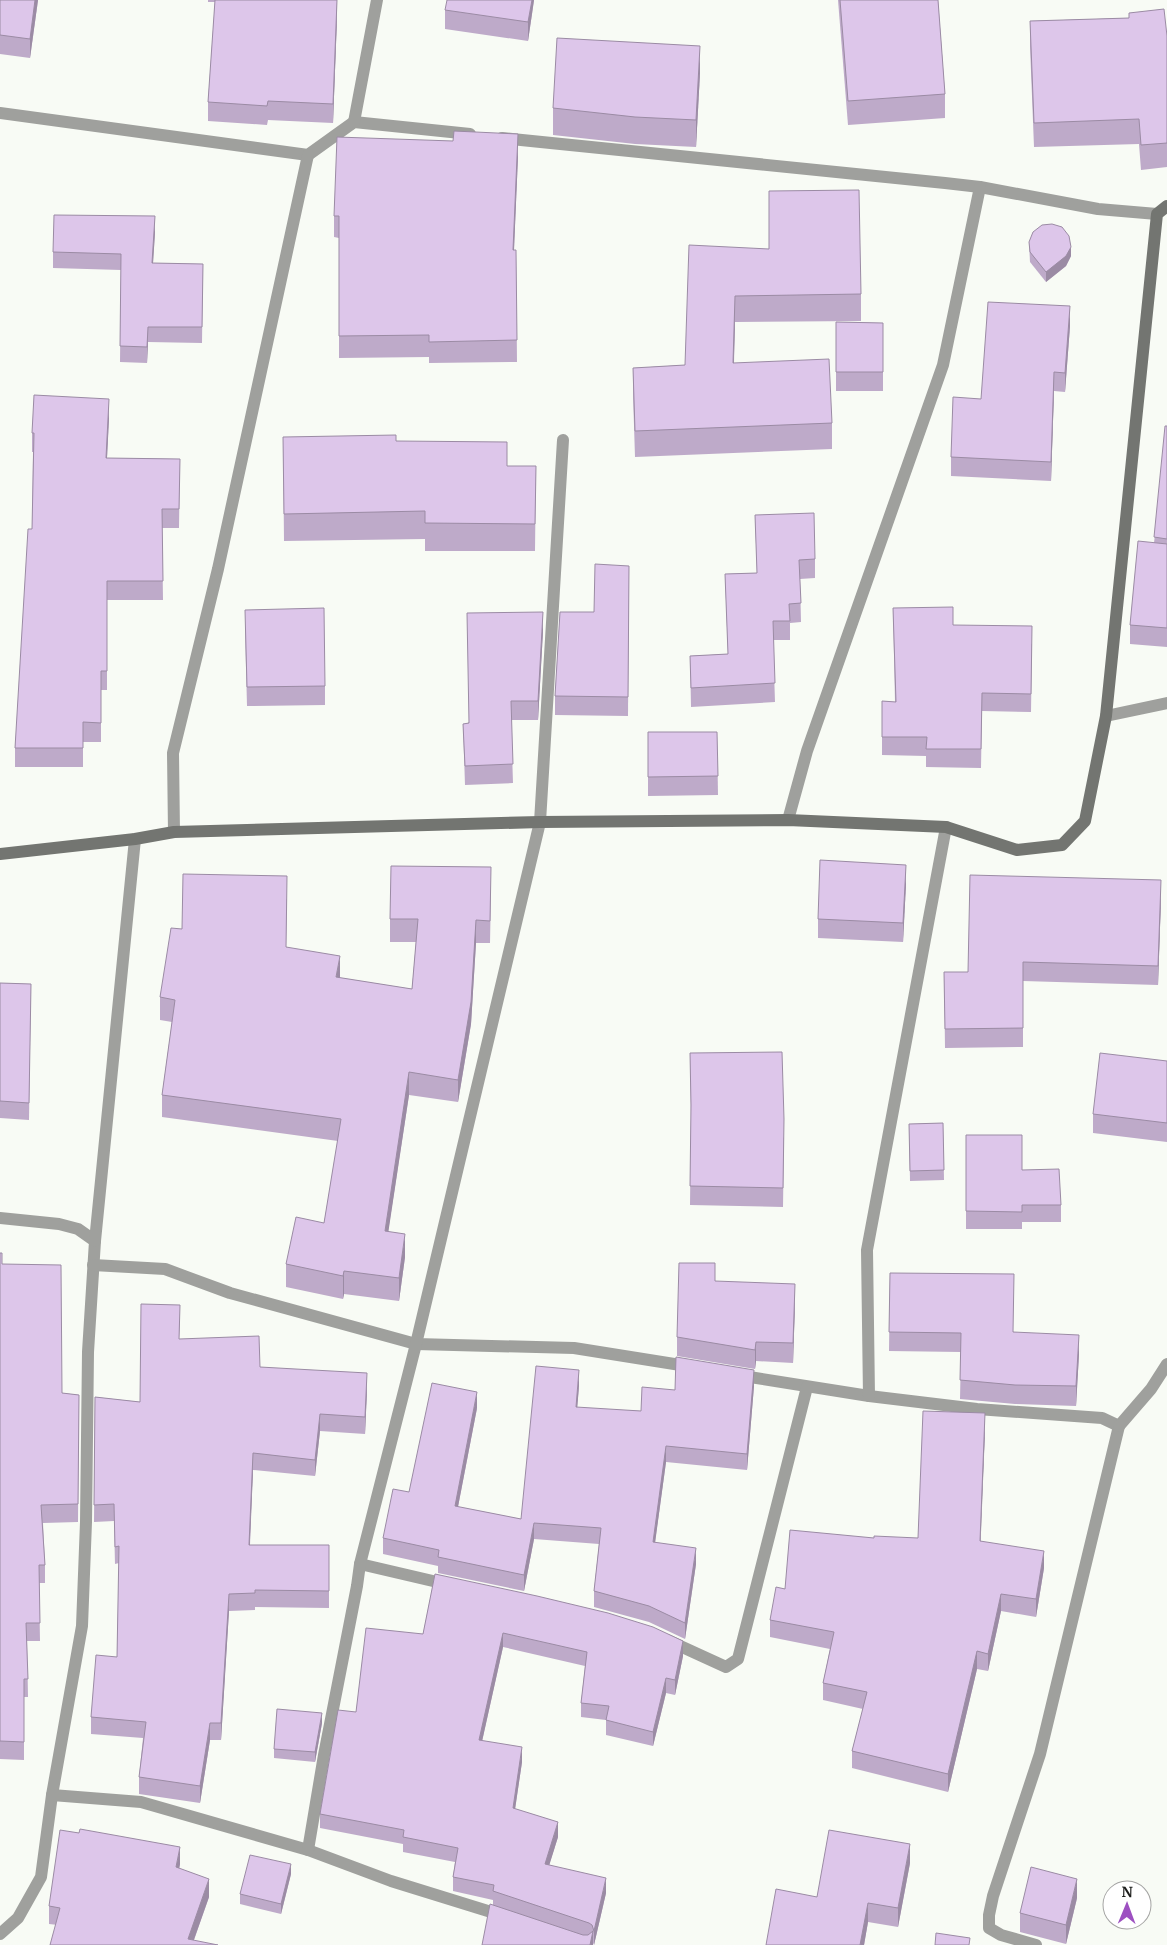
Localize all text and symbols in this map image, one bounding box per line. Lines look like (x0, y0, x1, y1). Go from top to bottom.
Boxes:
north arrow (1102, 1880, 1152, 1930)
text: N (1122, 1883, 1133, 1901)

